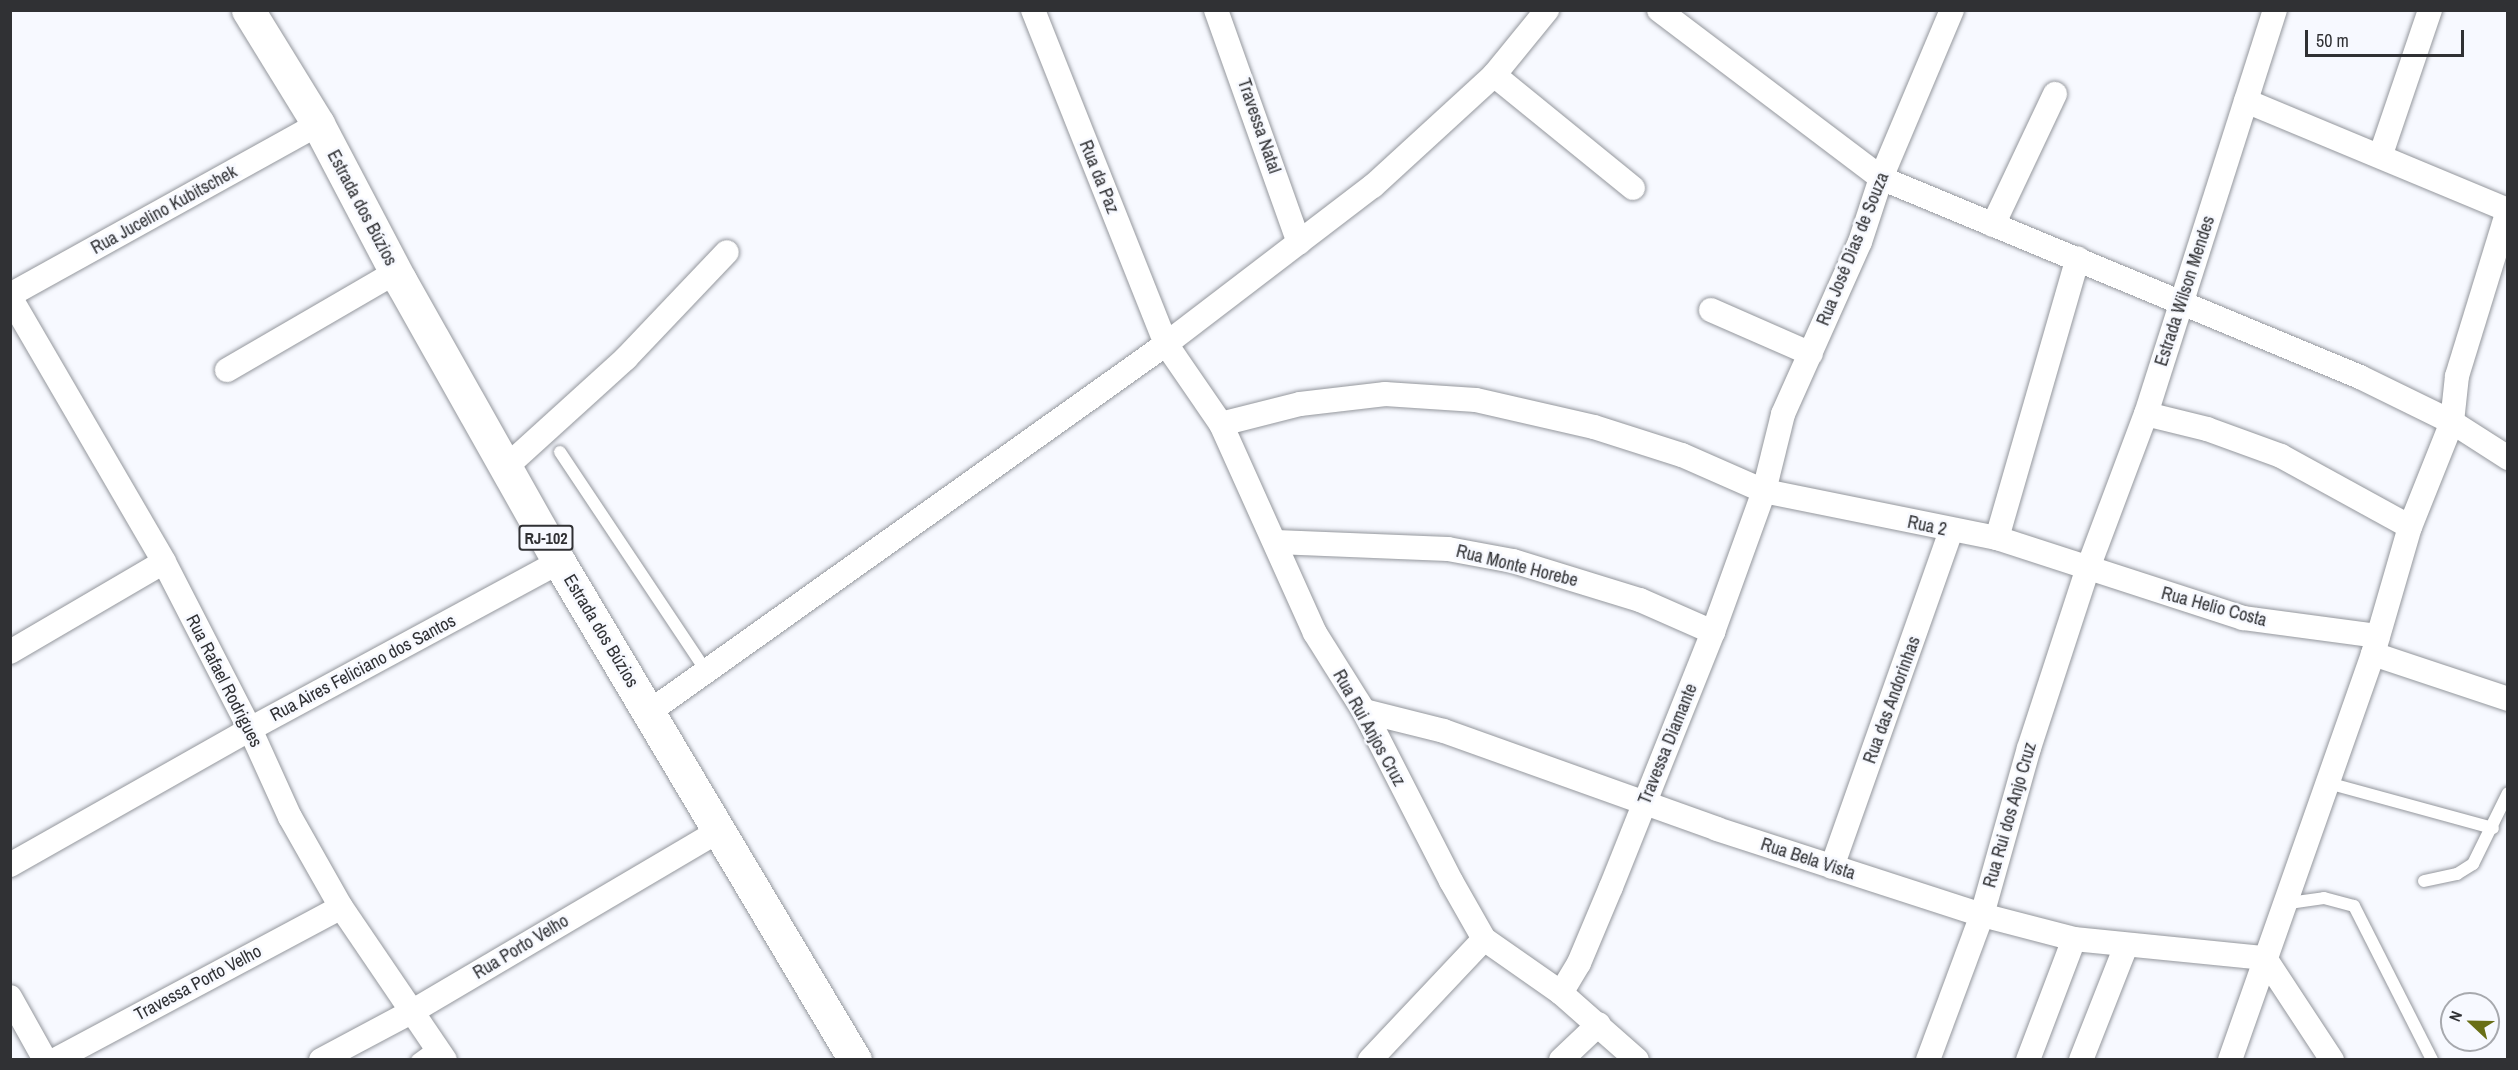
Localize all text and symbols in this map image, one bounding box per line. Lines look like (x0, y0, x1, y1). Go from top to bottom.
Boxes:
scale bar (2308, 18, 2467, 56)
text: 50 m (2316, 28, 2349, 53)
street label: Travessa Natal (1233, 76, 1285, 176)
street label: Rua da Paz (1075, 137, 1123, 217)
street label: Estrada dos Búzios (322, 146, 402, 270)
street label: Rua Jucelino Kubitschek (87, 161, 241, 259)
street label: Rua José Dias de Souza (1812, 169, 1894, 329)
street label: Estrada Wilson Mendes (2151, 213, 2219, 369)
street label: Rua 2 (1905, 511, 1949, 541)
road number: RJ-102 (518, 525, 574, 551)
street label: Rua Monte Horebe (1454, 540, 1580, 592)
street label: Estrada dos Búzios (559, 571, 643, 691)
street label: Rua Helio Costa (2159, 583, 2269, 631)
street label: Rua Aires Feliciano dos Santos (266, 610, 460, 726)
street label: Rua Rafael Rodrigues (181, 611, 267, 751)
street label: Rua das Andorinhas (1859, 633, 1925, 767)
street label: Rua Rui Anjos Cruz (1328, 666, 1410, 790)
street label: Travessa Diamante (1634, 680, 1702, 808)
street label: Rua Rui dos Anjo Cruz (1979, 739, 2041, 891)
street label: Rua Bela Vista (1758, 834, 1858, 884)
street label: Rua Porto Velho (469, 910, 573, 984)
street label: Travessa Porto Velho (131, 940, 265, 1026)
north arrow (2440, 992, 2500, 1052)
text: N (2443, 1007, 2467, 1025)

